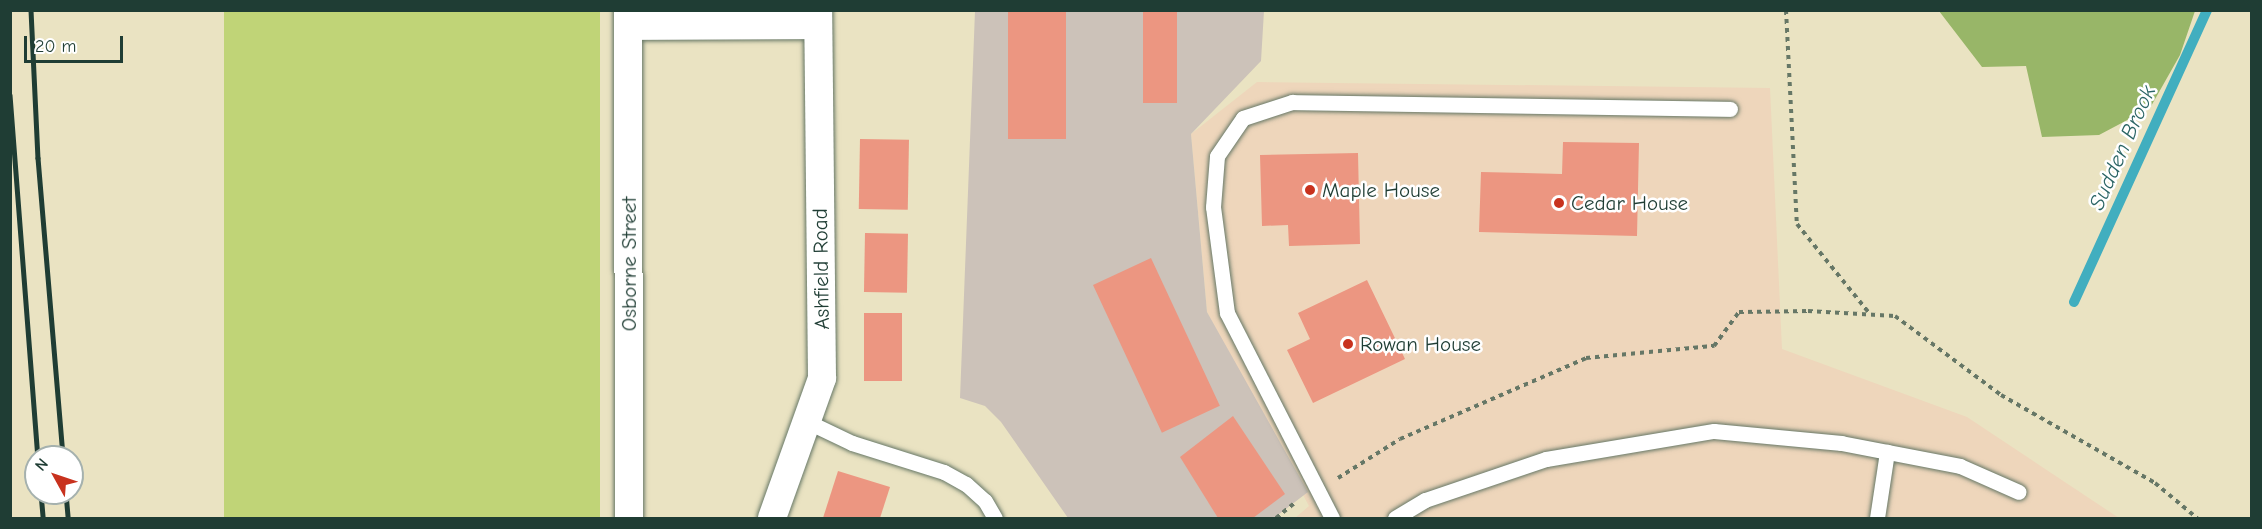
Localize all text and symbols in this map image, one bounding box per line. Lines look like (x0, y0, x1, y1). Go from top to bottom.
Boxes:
scale bar (27, 24, 126, 62)
text: 20 m (35, 36, 76, 57)
water label: Sudden Brook (2084, 82, 2162, 214)
place label: Maple House (1322, 177, 1440, 203)
marker: Maple House (1303, 183, 1317, 197)
place label: Cedar House (1571, 190, 1688, 216)
marker: Cedar House (1552, 196, 1566, 210)
street label: Osborne Street (616, 197, 642, 331)
street label: Ashfield Road (807, 208, 835, 330)
place label: Rowan House (1360, 331, 1481, 357)
marker: Rowan House (1341, 337, 1355, 351)
north arrow (24, 445, 84, 505)
text: N (31, 455, 52, 474)

